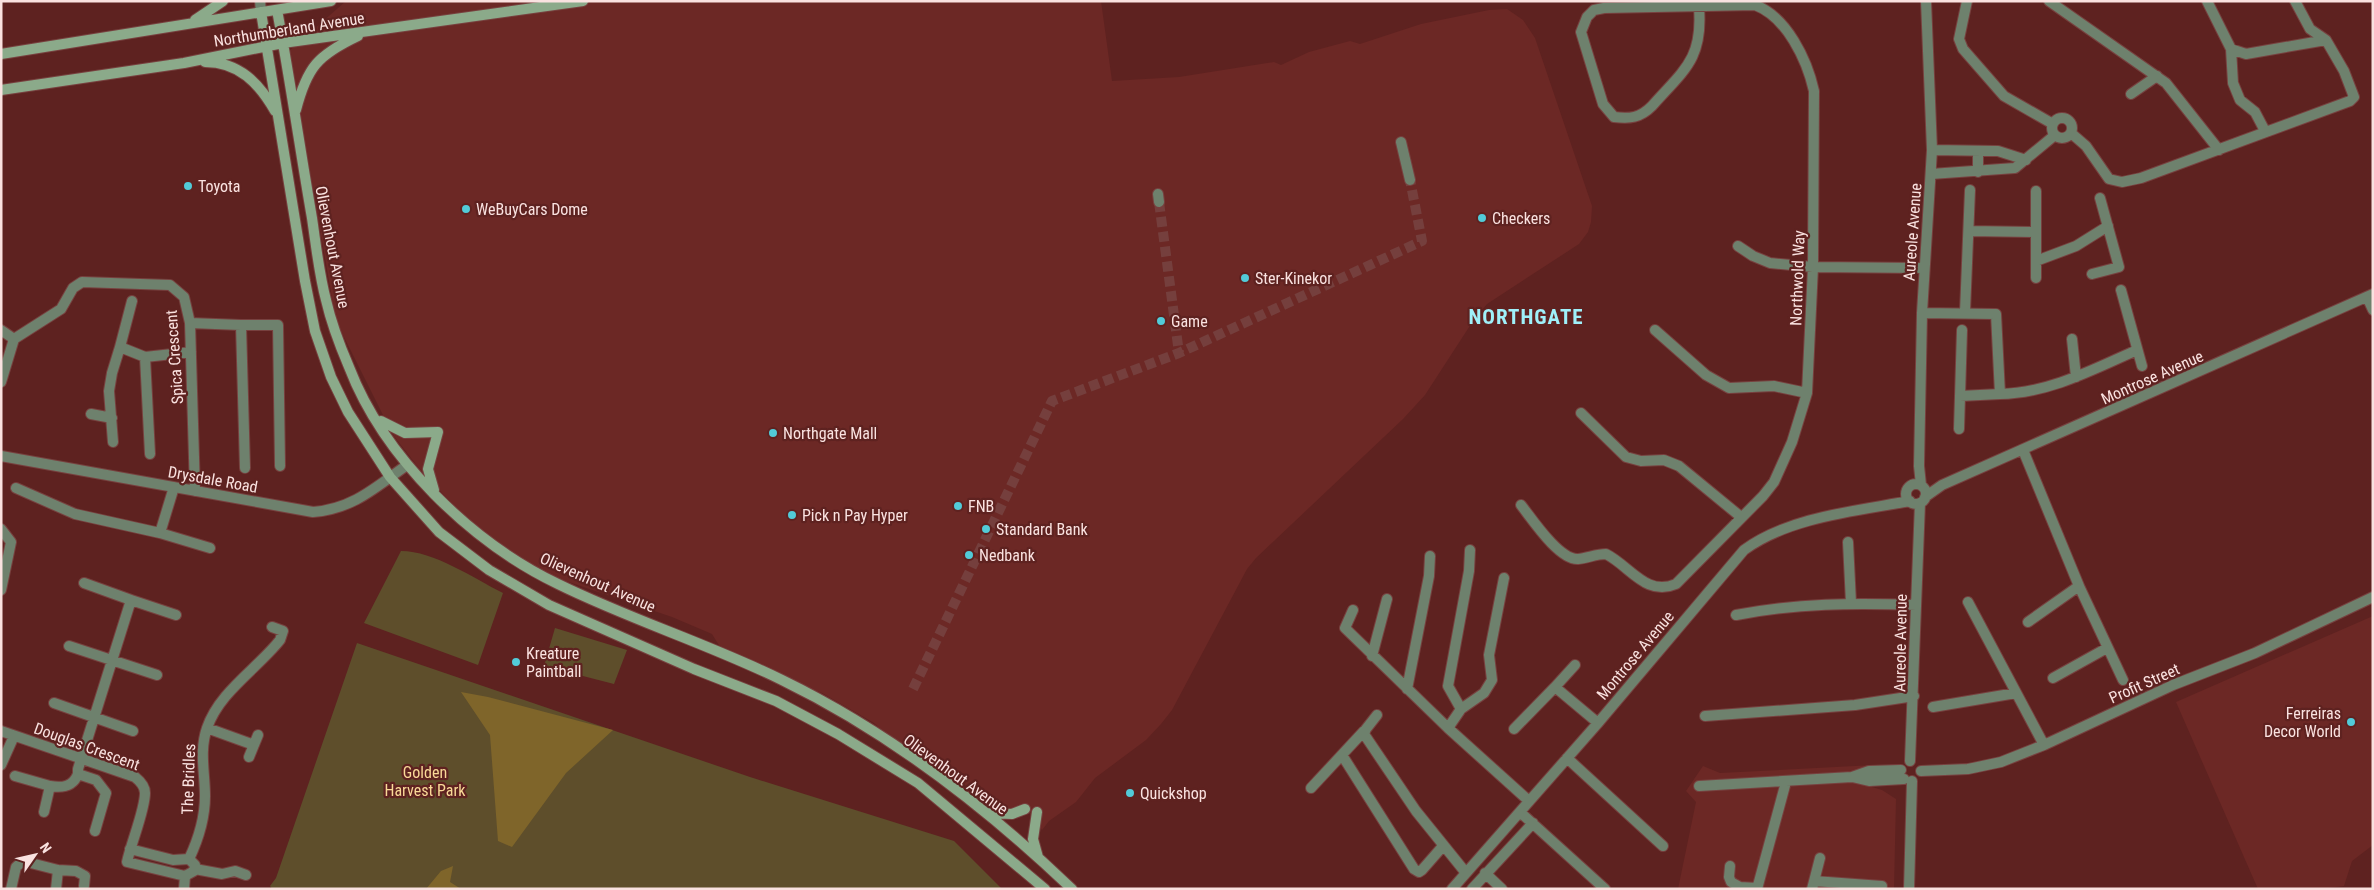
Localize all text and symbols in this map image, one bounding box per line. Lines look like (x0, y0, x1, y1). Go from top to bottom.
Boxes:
street label: Northumberland Avenue (212, 8, 366, 51)
place label: Toyota (198, 177, 240, 196)
marker: Toyota (182, 180, 194, 192)
street label: Aureole Avenue (1900, 182, 1925, 282)
street label: Olievenhout Avenue (311, 184, 354, 310)
place label: WeBuyCars Dome (476, 200, 588, 219)
marker: WeBuyCars Dome (460, 203, 472, 215)
place label: Checkers (1492, 209, 1550, 228)
marker: Checkers (1476, 212, 1488, 224)
street label: Northwold Way (1786, 230, 1809, 326)
place label: Ster-Kinekor (1255, 269, 1332, 288)
marker: Ster-Kinekor (1239, 272, 1251, 284)
district label: NORTHGATE (1468, 305, 1584, 329)
street label: Spica Crescent (162, 309, 187, 405)
place label: Game (1171, 312, 1208, 331)
marker: Game (1155, 315, 1167, 327)
street label: Montrose Avenue (2098, 346, 2206, 408)
place label: Northgate Mall (783, 424, 877, 443)
marker: Northgate Mall (767, 427, 779, 439)
street label: Drysdale Road (167, 462, 259, 497)
place label: FNB (968, 497, 994, 516)
marker: FNB (952, 500, 964, 512)
place label: Pick n Pay Hyper (802, 506, 908, 525)
marker: Pick n Pay Hyper (786, 509, 798, 521)
place label: Standard Bank (996, 520, 1089, 539)
marker: Standard Bank (980, 523, 992, 535)
place label: Nedbank (979, 546, 1036, 565)
street label: Olievenhout Avenue (537, 548, 658, 616)
marker: Nedbank (963, 549, 975, 561)
street label: Aureole Avenue (1890, 594, 1911, 692)
street label: Montrose Avenue (1593, 607, 1678, 704)
place label: Kreature Paintball (526, 644, 582, 681)
marker: Kreature Paintball (510, 656, 522, 668)
street label: Profit Street (2106, 659, 2183, 707)
place label: Ferreiras Decor World (2264, 704, 2341, 741)
marker: Ferreiras Decor World (2345, 716, 2357, 728)
street label: Douglas Crescent (31, 719, 143, 774)
street label: Olievenhout Avenue (900, 730, 1012, 819)
street label: The Bridles (178, 743, 199, 815)
park label: Golden Harvest Park (384, 763, 466, 800)
place label: Quickshop (1140, 784, 1207, 803)
marker: Quickshop (1124, 787, 1136, 799)
north arrow (10, 830, 60, 880)
text: N (37, 840, 55, 856)

